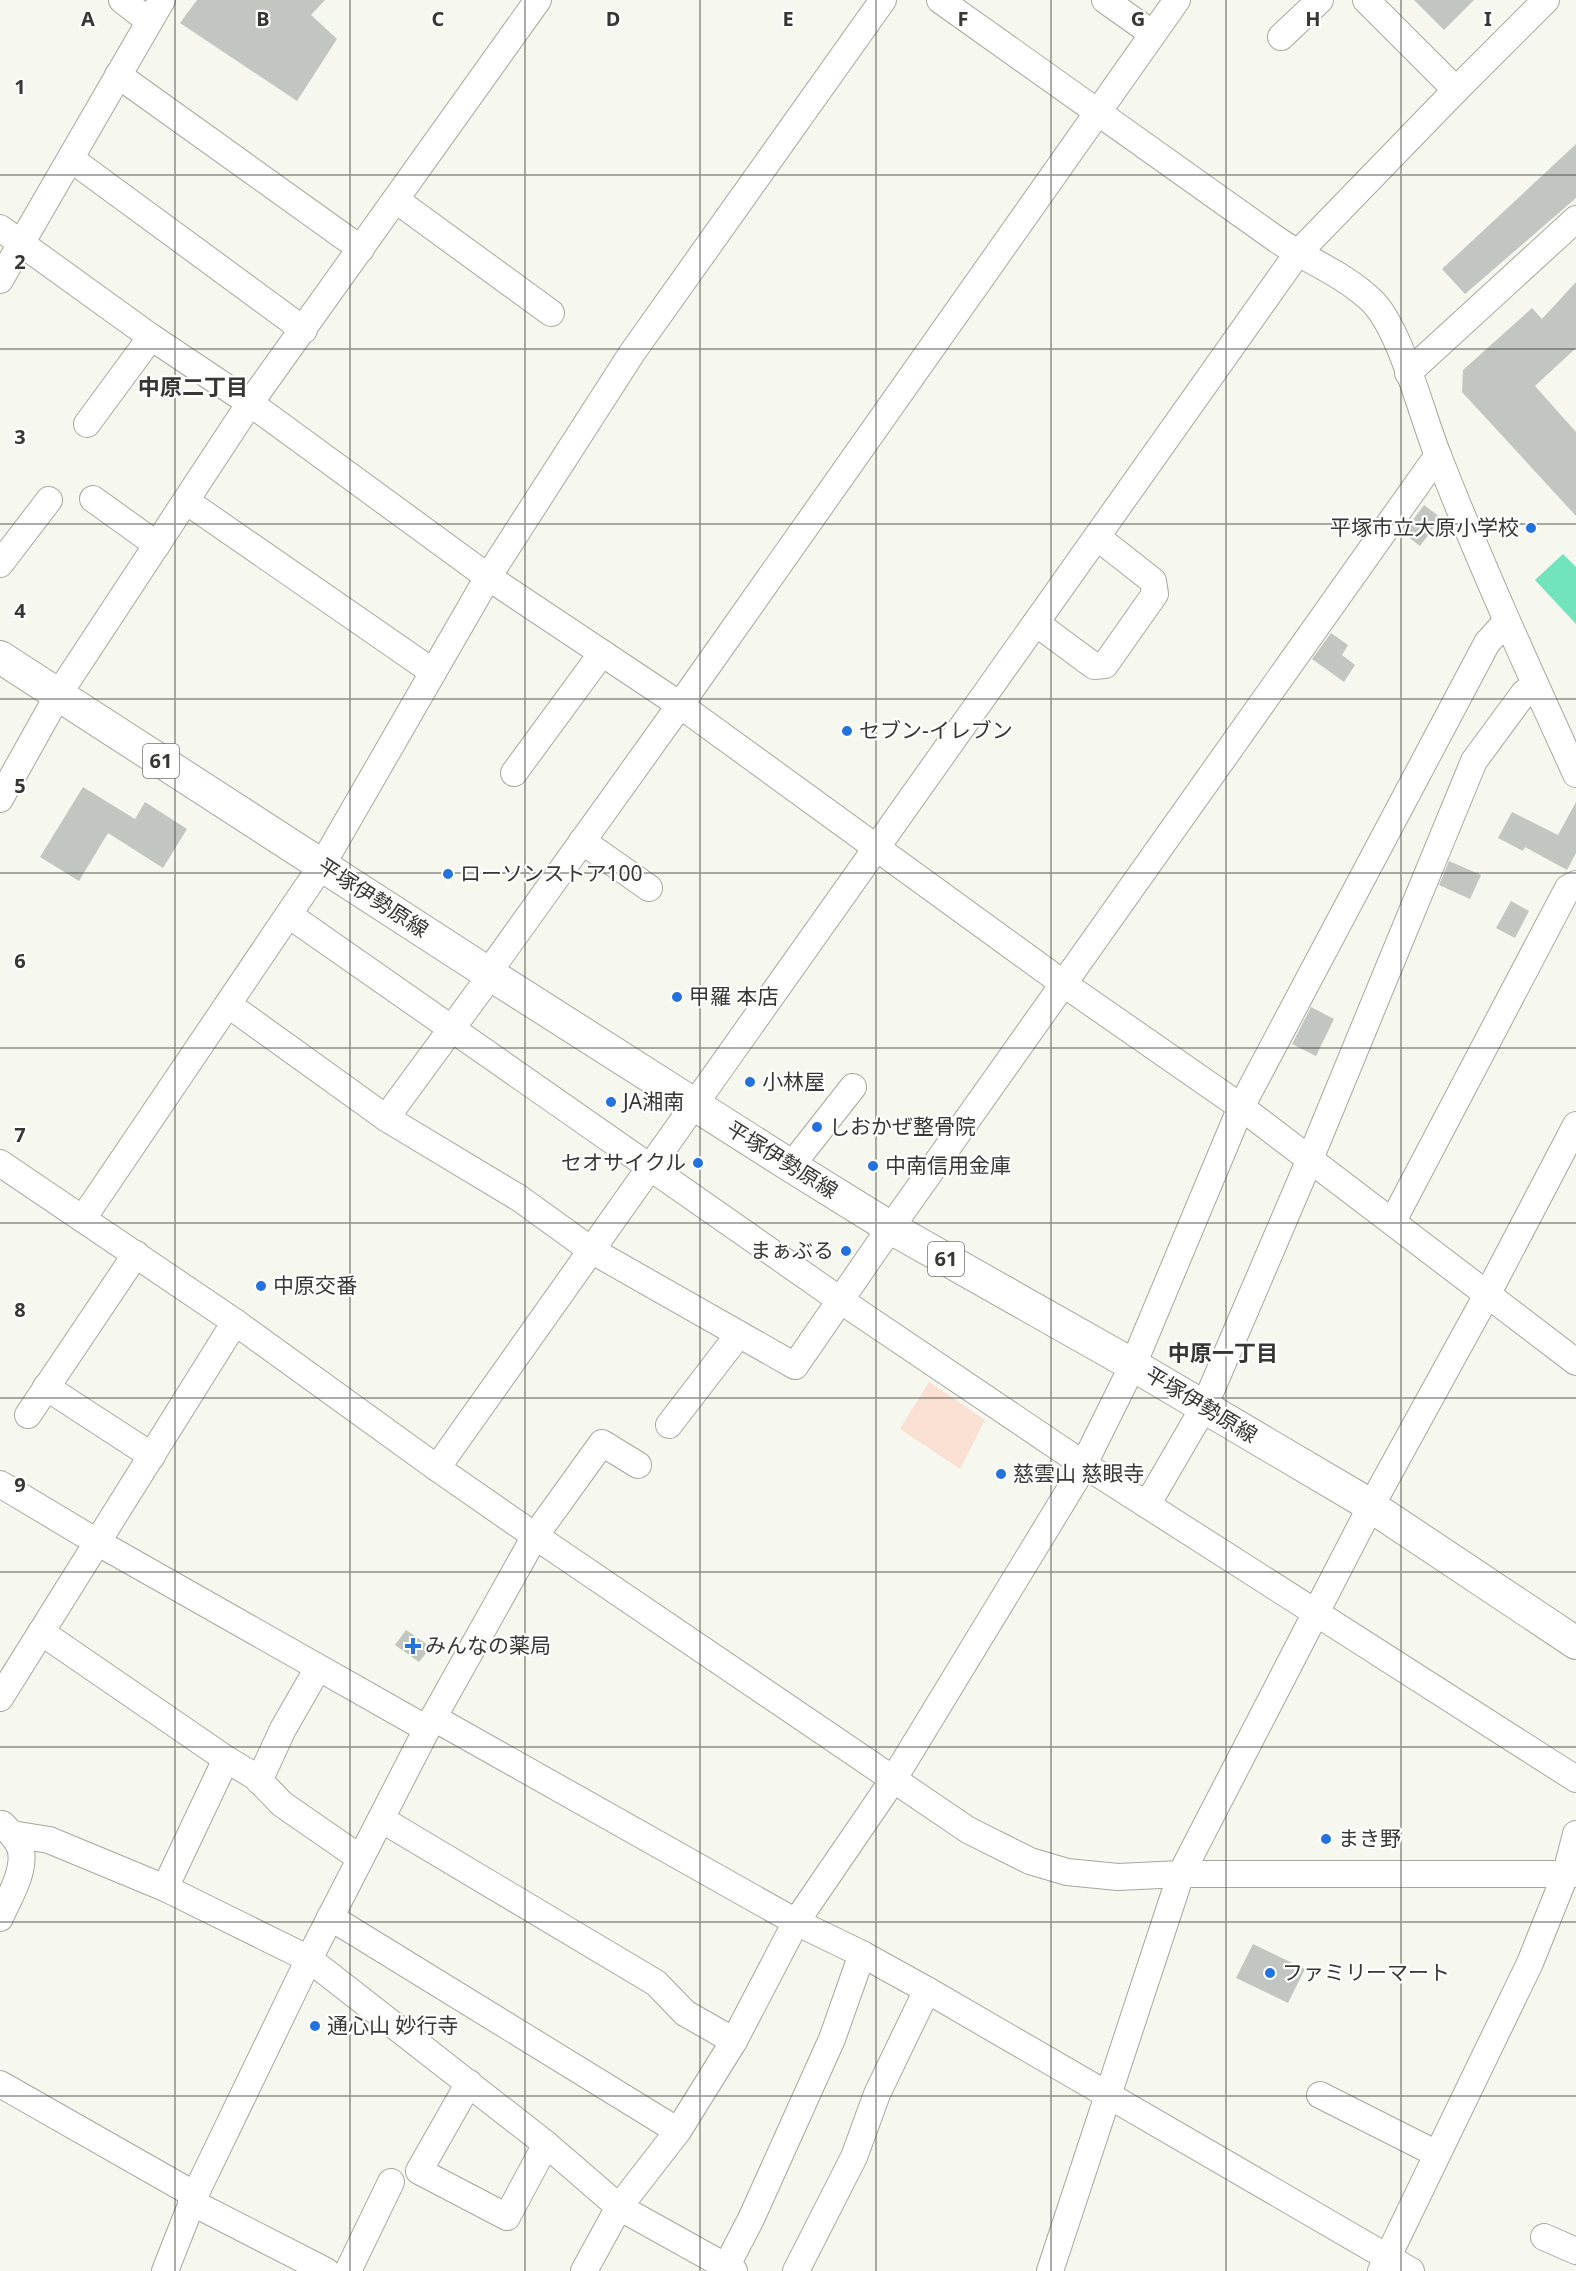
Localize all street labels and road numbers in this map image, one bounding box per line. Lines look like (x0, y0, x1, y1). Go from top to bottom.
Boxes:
road number: 61 (143, 744, 179, 778)
street label: 平塚伊勢原線 (313, 851, 434, 943)
street label: 平塚伊勢原線 (722, 1114, 843, 1204)
road number: 61 (928, 1242, 964, 1276)
street label: 平塚伊勢原線 (1140, 1360, 1263, 1449)

